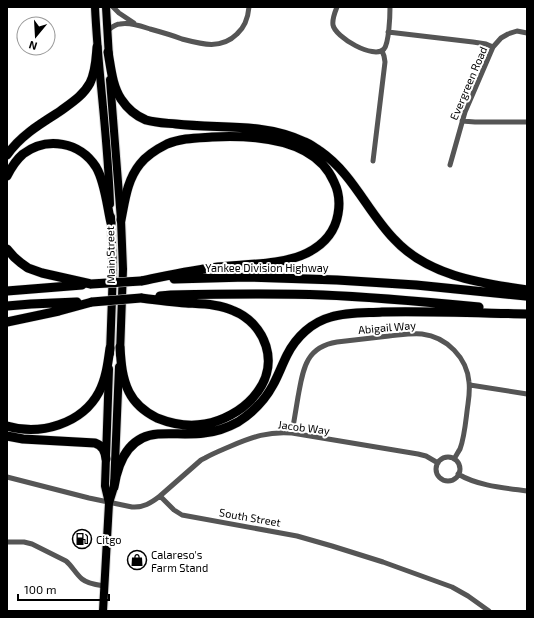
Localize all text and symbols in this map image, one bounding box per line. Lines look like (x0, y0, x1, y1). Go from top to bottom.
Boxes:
north arrow (16, 16, 56, 56)
text: N (27, 39, 39, 53)
street label: Evergreen Road (447, 44, 489, 122)
street label: Main Street (103, 226, 117, 284)
street label: Yankee Division Highway (205, 261, 329, 274)
street label: Abigail Way (357, 318, 417, 336)
street label: Jacob Way (277, 417, 331, 437)
street label: South Street (218, 505, 282, 529)
fuel station icon: Citgo (71, 528, 93, 550)
place label: Citgo (96, 533, 122, 546)
place label: Calareso's Farm Stand (151, 548, 208, 574)
shop icon: Calareso's Farm Stand (126, 549, 148, 571)
scale bar (18, 576, 109, 602)
text: 100 m (24, 582, 56, 596)

